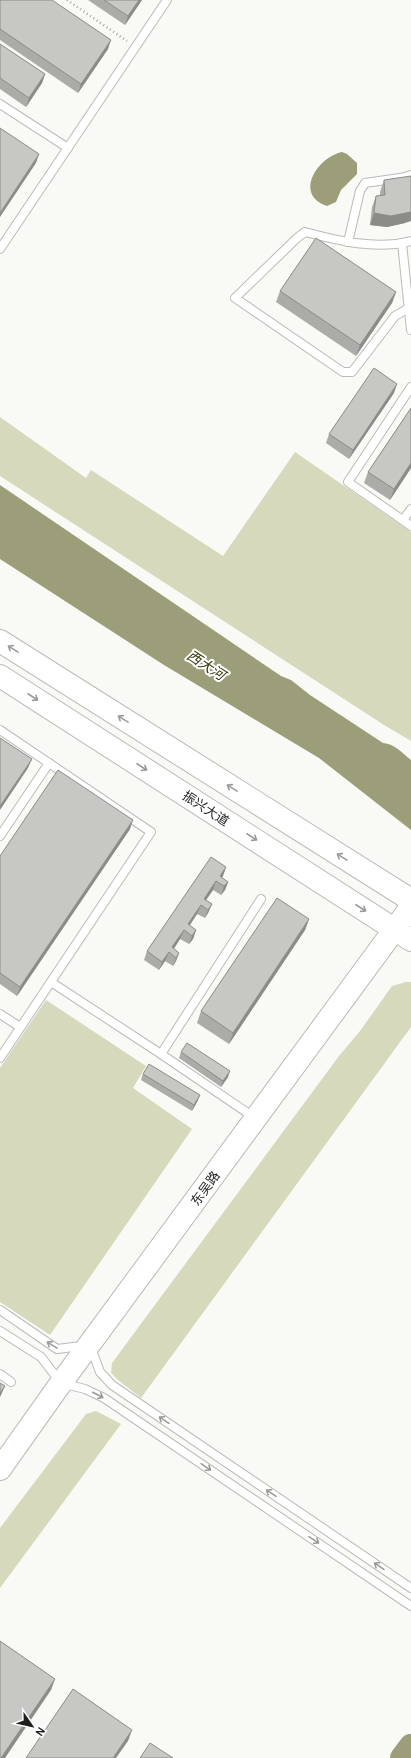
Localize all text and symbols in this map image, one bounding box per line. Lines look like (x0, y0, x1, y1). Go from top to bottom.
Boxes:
one-way arrow (7, 645, 18, 654)
water label: 西大河 (183, 646, 231, 686)
one-way arrow (27, 693, 38, 701)
one-way arrow (117, 714, 128, 723)
one-way arrow (136, 763, 147, 771)
one-way arrow (227, 784, 238, 792)
street label: 振兴大道 (180, 787, 232, 829)
one-way arrow (246, 833, 257, 842)
one-way arrow (337, 853, 348, 861)
one-way arrow (355, 904, 367, 912)
street label: 东吴路 (187, 1168, 223, 1208)
one-way arrow (47, 1341, 58, 1349)
one-way arrow (92, 1392, 104, 1400)
one-way arrow (158, 1416, 169, 1424)
one-way arrow (200, 1463, 211, 1471)
one-way arrow (266, 1489, 277, 1497)
one-way arrow (308, 1536, 319, 1544)
one-way arrow (374, 1562, 385, 1570)
north arrow (12, 1706, 52, 1746)
text: N (32, 1724, 48, 1739)

